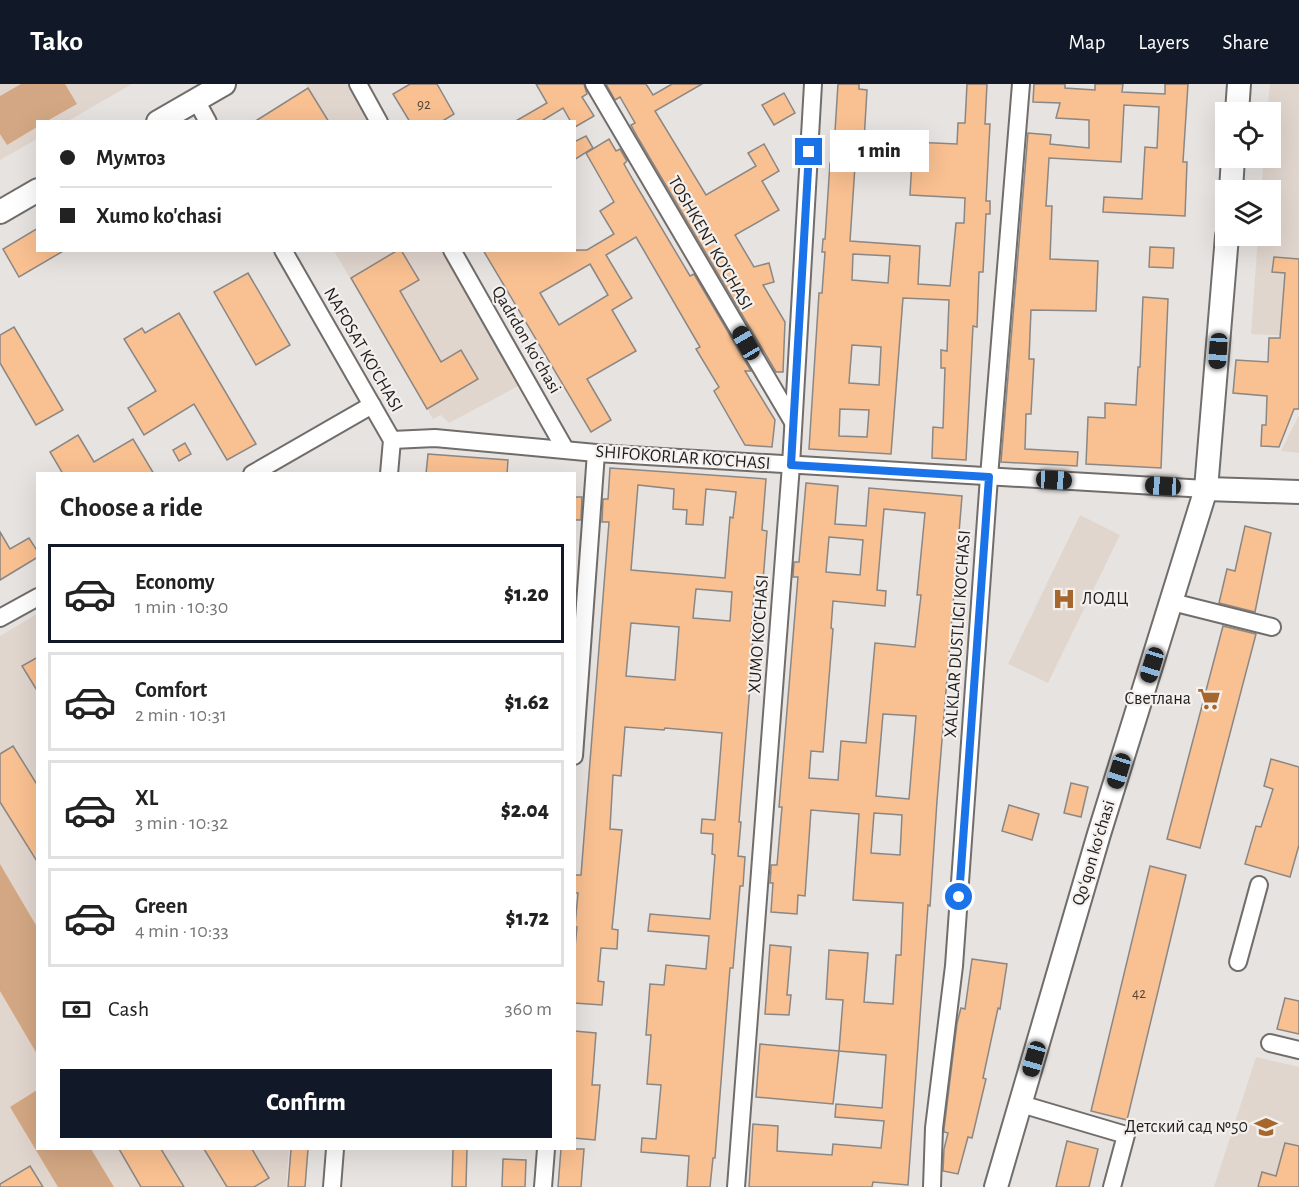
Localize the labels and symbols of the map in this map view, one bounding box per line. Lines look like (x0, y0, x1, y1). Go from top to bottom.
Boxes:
house number: 92 (417, 97, 431, 112)
callout: 1 min (830, 131, 929, 173)
route end (795, 138, 822, 165)
street label: TOSHKENT KO'CHASI (664, 173, 756, 313)
street label: Qadrdon koʻchasi (488, 283, 564, 397)
street label: NAFOSAT KO'CHASI (320, 285, 406, 415)
car (729, 323, 763, 363)
car (1208, 332, 1228, 370)
street label: SHIFOKORLAR KO'CHASI (595, 443, 771, 473)
car (1036, 470, 1072, 490)
car (1145, 476, 1181, 496)
street label: XALKLAR DUSTLIGI KO'CHASI (942, 529, 974, 739)
street label: XUMO KO'CHASI (746, 574, 772, 694)
hospital icon: ЛОДЦ (1051, 586, 1077, 612)
place label: ЛОДЦ (1082, 590, 1128, 608)
car (1138, 645, 1166, 685)
supermarket icon: Светлана (1196, 686, 1222, 712)
place label: Светлана (1124, 690, 1191, 708)
car (1105, 751, 1133, 791)
street label: Qoʻqon koʻchasi (1069, 798, 1119, 908)
route start (945, 883, 972, 910)
house number: 42 (1132, 986, 1146, 1001)
car (1020, 1039, 1048, 1079)
school or university icon: Детский сад №50 (1253, 1114, 1279, 1140)
place label: Детский сад №50 (1124, 1118, 1248, 1136)

